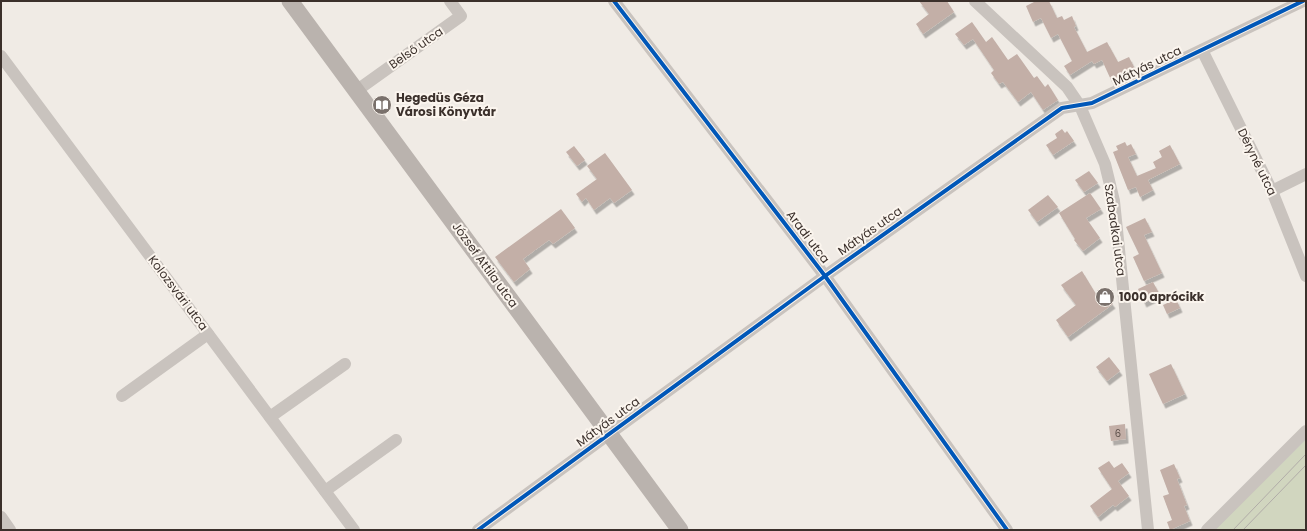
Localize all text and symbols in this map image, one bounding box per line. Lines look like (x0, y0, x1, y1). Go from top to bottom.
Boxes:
street label: Belső utca (385, 23, 446, 72)
street label: Mátyás utca (1110, 42, 1184, 90)
place label: Hegedüs Géza Városi Könyvtár (396, 89, 496, 120)
library icon: Hegedüs Géza Városi Könyvtár (371, 94, 393, 116)
street label: Déryné utca (1234, 125, 1281, 198)
street label: Szabadkai utca (1101, 183, 1130, 277)
street label: Mátyás utca (834, 202, 905, 259)
street label: Aradi utca (783, 207, 834, 267)
street label: József Attila utca (449, 219, 522, 311)
street label: Kolozsvári utca (144, 252, 212, 334)
shop icon: 1000 aprócikk (1094, 286, 1116, 308)
place label: 1000 aprócikk (1119, 288, 1205, 305)
street label: Mátyás utca (573, 393, 643, 450)
house number: 6 (1115, 426, 1121, 441)

